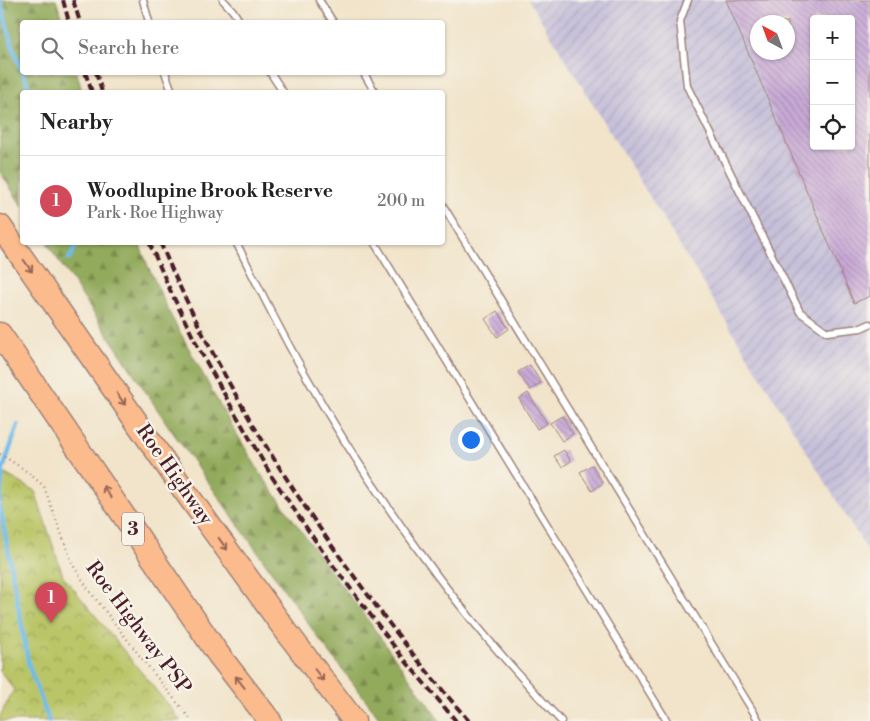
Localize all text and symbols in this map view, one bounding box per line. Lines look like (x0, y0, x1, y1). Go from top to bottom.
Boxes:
north arrow (750, 15, 795, 60)
map controls (810, 15, 855, 150)
button: + (810, 15, 855, 60)
search box (20, 20, 445, 75)
icon: search (38, 34, 66, 62)
text: Search here (78, 36, 179, 60)
button: − (810, 60, 855, 105)
button: locate (810, 105, 855, 150)
text: Nearby (40, 110, 113, 136)
text: Woodlupine Brook Reserve (87, 179, 333, 203)
text: 1 (52, 191, 60, 211)
text: 200 m (377, 191, 425, 211)
text: Park · Roe Highway (87, 203, 224, 223)
one-way arrow (23, 259, 33, 273)
one-way arrow (116, 392, 126, 406)
street label: Roe Highway (130, 420, 218, 531)
your location (458, 427, 484, 453)
one-way arrow (102, 485, 112, 499)
road number: 3 (122, 512, 144, 546)
one-way arrow (218, 537, 228, 551)
street label: Roe Highway PSP (80, 556, 196, 700)
pin: 1 (35, 582, 67, 623)
one-way arrow (314, 668, 324, 682)
one-way arrow (235, 675, 245, 689)

